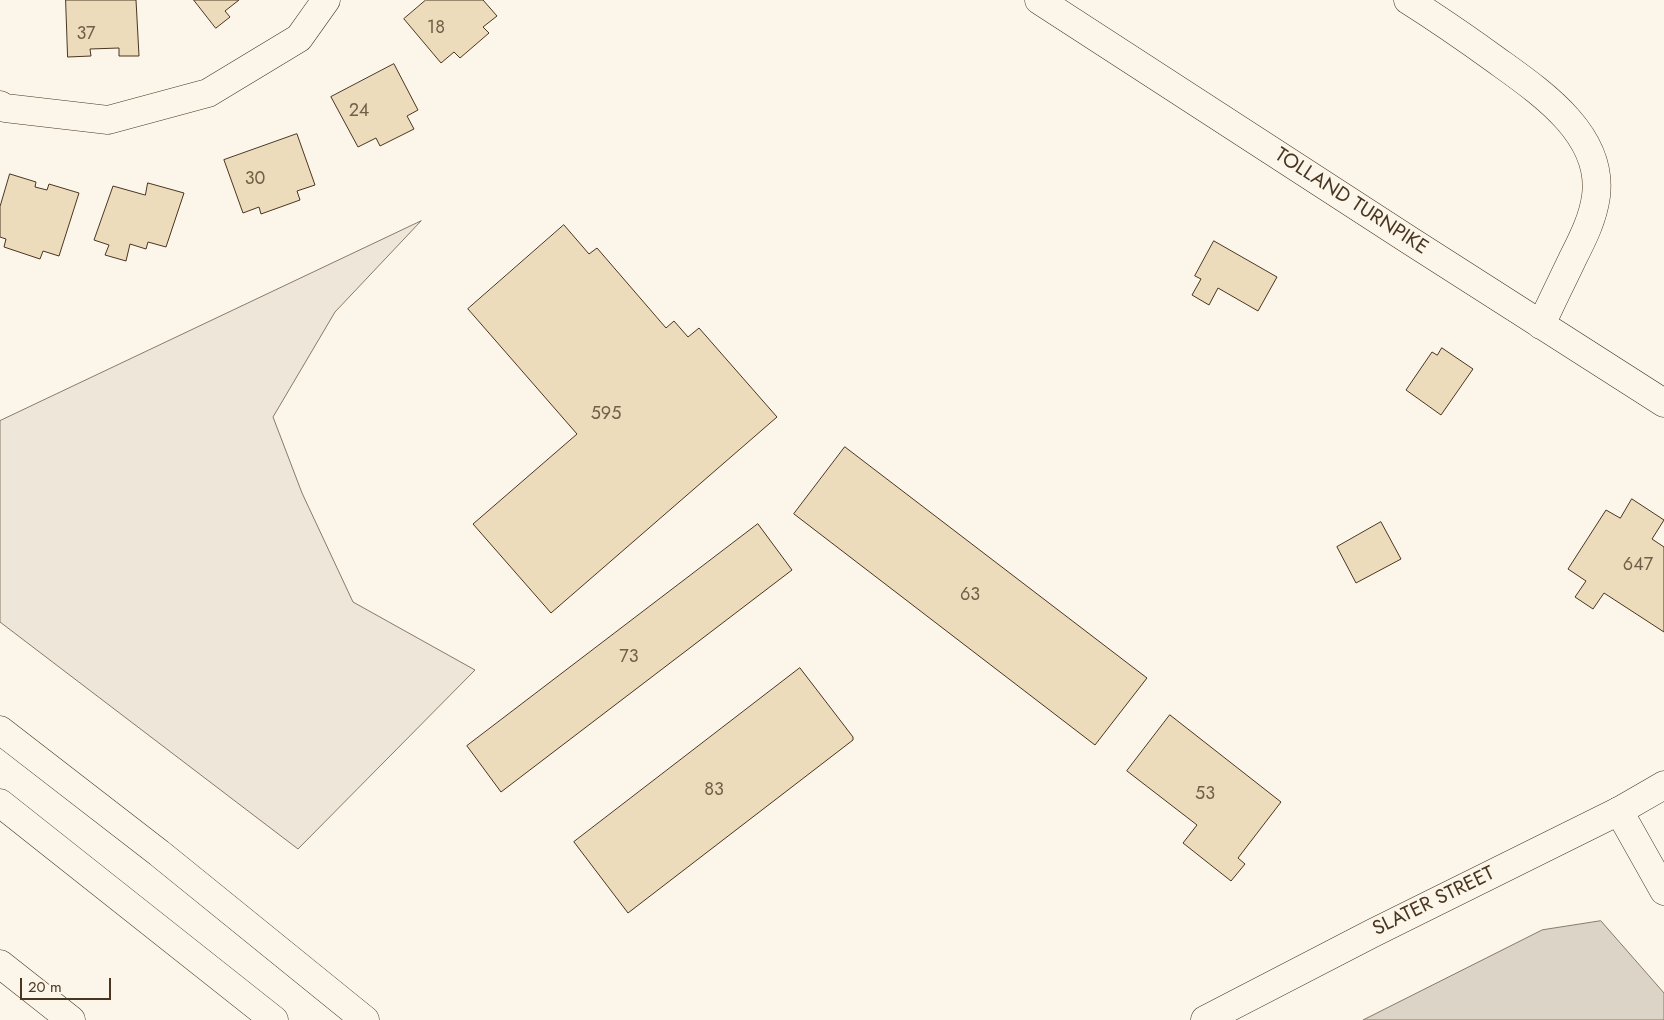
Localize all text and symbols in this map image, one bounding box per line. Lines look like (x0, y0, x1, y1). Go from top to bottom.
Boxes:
house number: 18 (427, 18, 445, 40)
house number: 37 (76, 24, 96, 46)
house number: 24 (349, 101, 369, 123)
street label: TOLLAND TURNPIKE (1270, 144, 1432, 260)
house number: 30 (245, 169, 265, 191)
house number: 595 (591, 404, 621, 426)
house number: 647 (1623, 555, 1653, 577)
house number: 63 (960, 585, 980, 607)
house number: 73 (619, 647, 639, 669)
house number: 83 (704, 780, 724, 802)
house number: 53 (1195, 784, 1215, 806)
street label: SLATER STREET (1369, 862, 1499, 942)
scale bar (22, 968, 114, 1000)
text: 20 m (28, 976, 62, 998)

